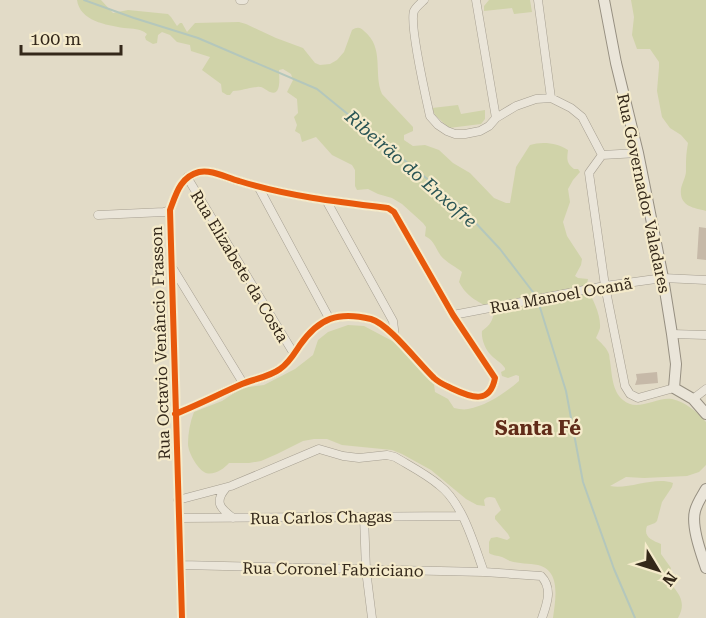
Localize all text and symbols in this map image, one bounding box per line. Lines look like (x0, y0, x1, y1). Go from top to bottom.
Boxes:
scale bar (21, 18, 122, 56)
text: 100 m (30, 28, 81, 49)
street label: Rua Governador Valadares (613, 92, 674, 295)
water label: Ribeirão do Enxofre (341, 105, 481, 231)
street label: Rua Elizabete da Costa (187, 187, 293, 346)
street label: Rua Octavio Venâncio Frasson (147, 226, 174, 460)
street label: Rua Manoel Ocanã (488, 274, 634, 317)
district label: Santa Fé (495, 416, 581, 440)
street label: Rua Carlos Chagas (250, 507, 393, 528)
north arrow (628, 540, 688, 600)
street label: Rua Coronel Fabriciano (242, 558, 424, 581)
text: N (658, 568, 681, 590)

